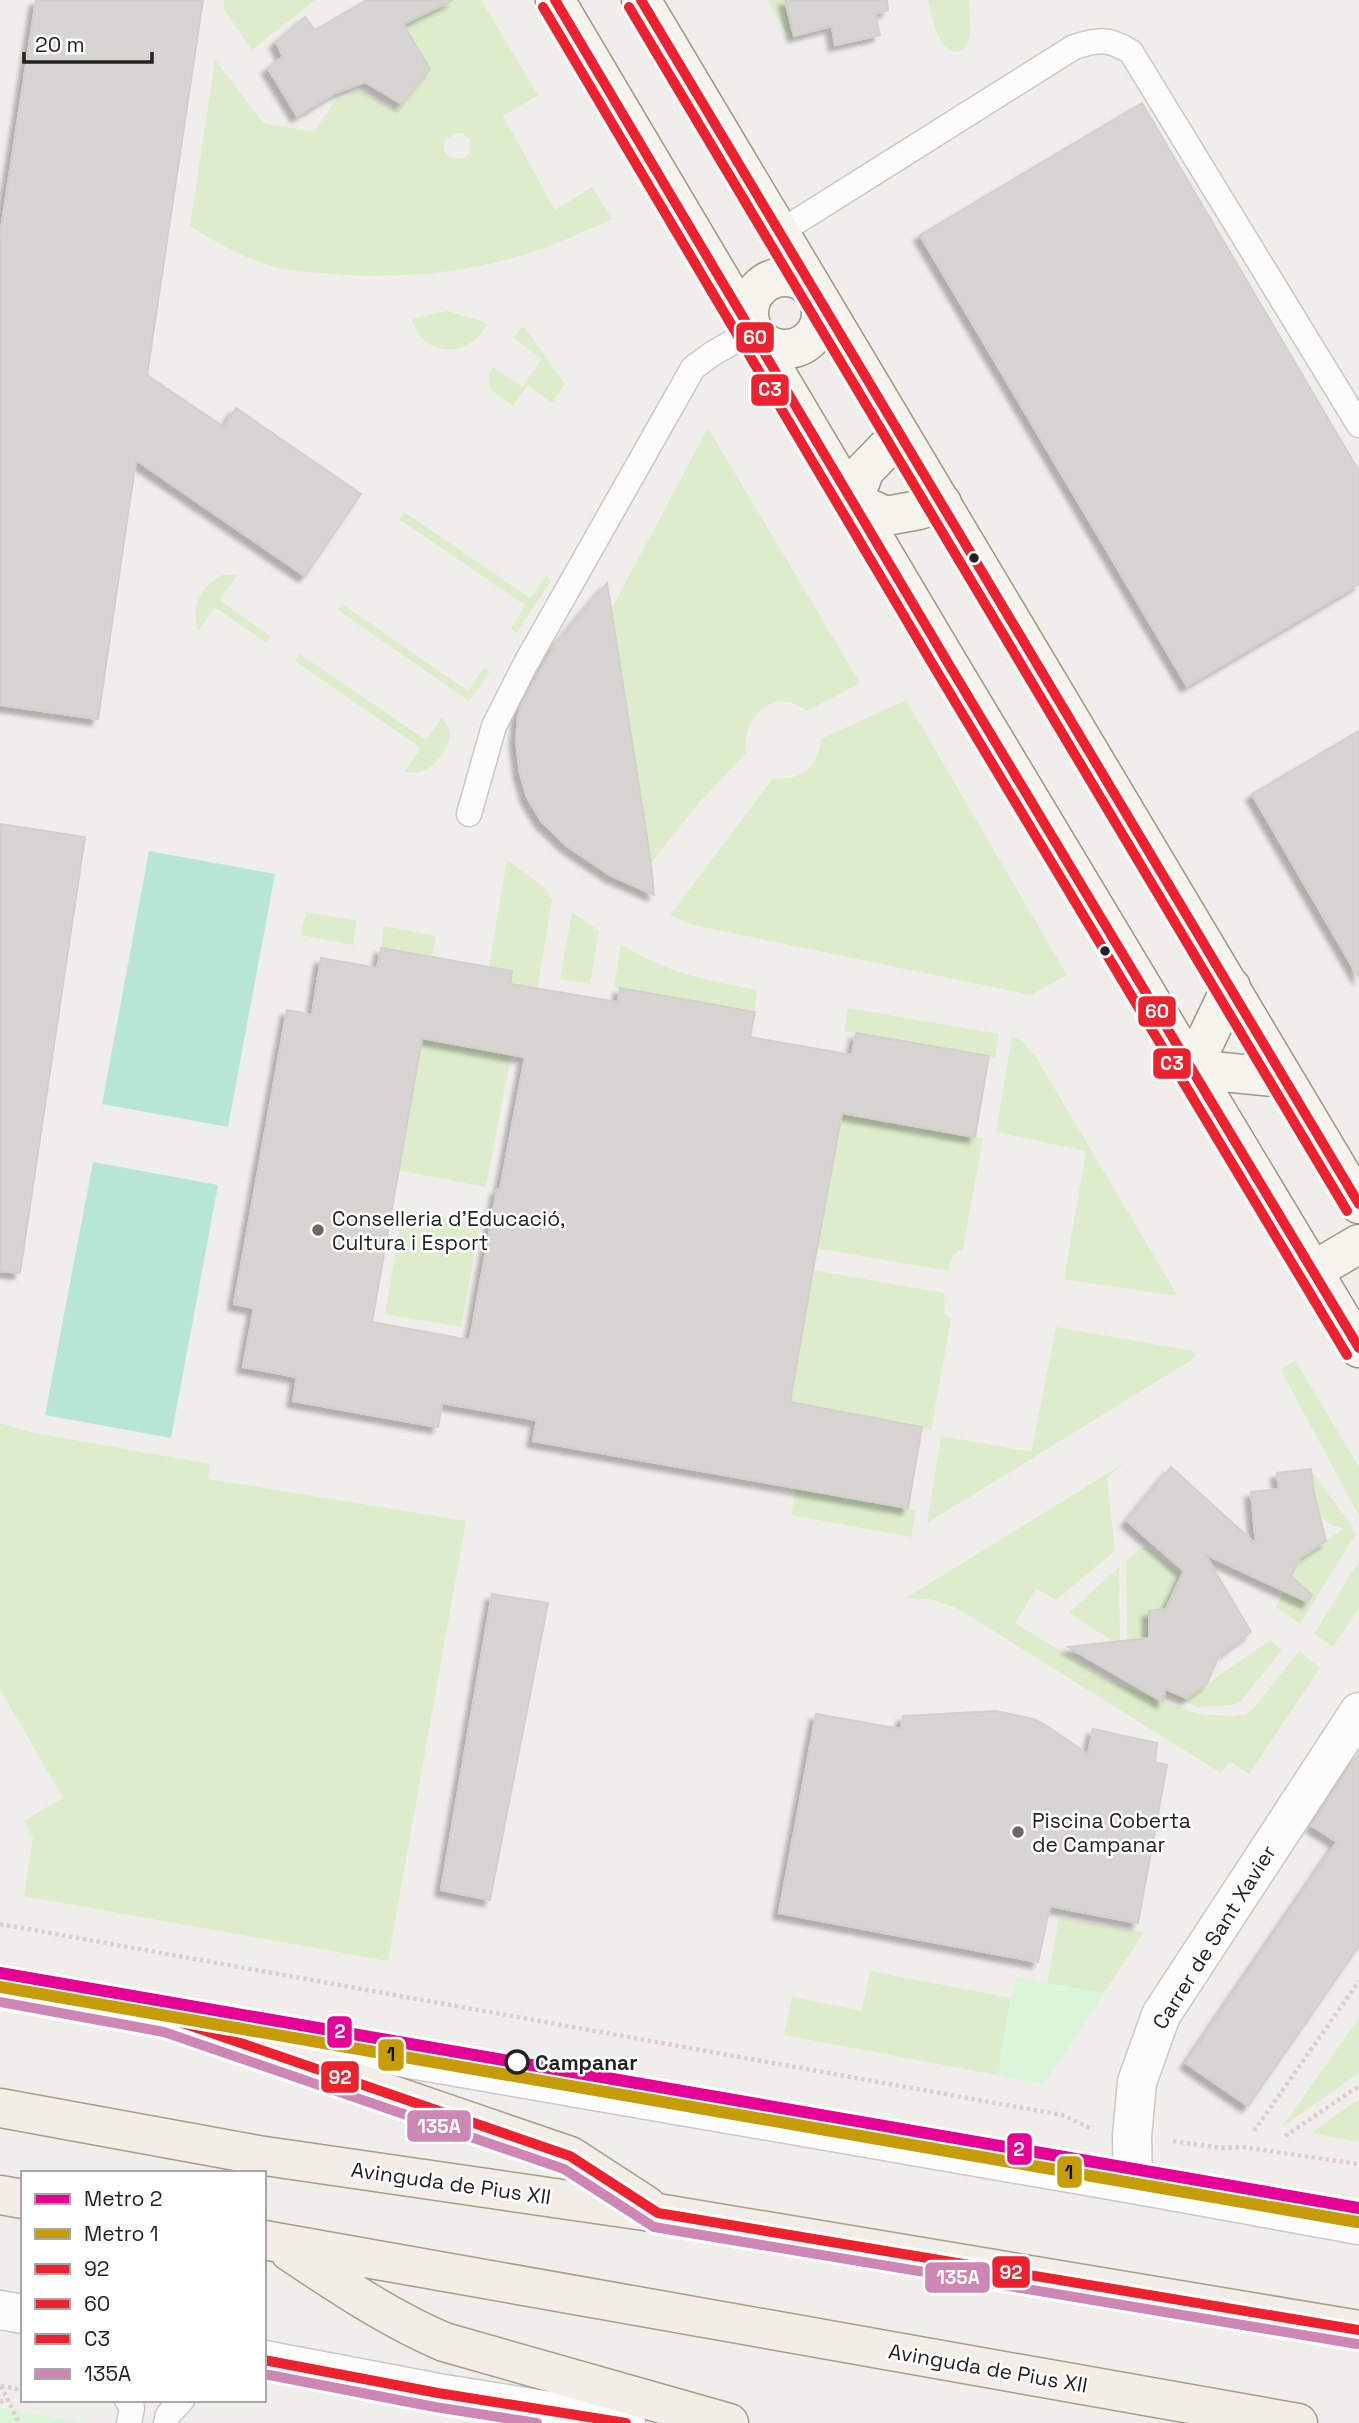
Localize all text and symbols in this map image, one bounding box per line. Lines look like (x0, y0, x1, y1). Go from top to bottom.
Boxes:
scale bar (24, 21, 152, 65)
text: 20 m (35, 31, 85, 58)
line badge: 60 (735, 321, 775, 354)
text: 60 (743, 325, 767, 350)
line badge: C3 (750, 373, 790, 407)
text: C3 (758, 377, 782, 402)
unlabelled marker (967, 551, 981, 565)
unlabelled marker (1098, 944, 1112, 958)
line badge: 60 (1137, 995, 1177, 1028)
text: 60 (1145, 999, 1169, 1024)
line badge: C3 (1152, 1047, 1192, 1080)
text: C3 (1160, 1051, 1184, 1076)
place label: Conselleria d'Educació, Cultura i Esport (332, 1205, 565, 1256)
marker: Conselleria d'Educació, Cultura i Esport (310, 1222, 326, 1238)
place label: Piscina Coberta de Campanar (1032, 1807, 1191, 1858)
marker: Piscina Coberta de Campanar (1010, 1824, 1026, 1840)
street label: Carrer de Sant Xavier (1146, 1840, 1282, 2034)
line badge: 2 (326, 2015, 353, 2049)
text: 2 (334, 2019, 346, 2044)
line badge: 1 (377, 2038, 405, 2072)
text: 1 (387, 2042, 395, 2067)
place label: Campanar (535, 2049, 638, 2076)
marker: Campanar (505, 2050, 529, 2074)
line badge: 92 (320, 2060, 360, 2094)
text: 92 (328, 2065, 352, 2090)
line badge: 135A (406, 2109, 472, 2143)
text: 135A (417, 2114, 461, 2139)
line badge: 2 (1006, 2132, 1033, 2166)
text: 2 (1013, 2137, 1025, 2162)
line badge: 1 (1056, 2155, 1083, 2189)
street label: Avinguda de Pius XII (349, 2156, 553, 2210)
text: 1 (1065, 2160, 1073, 2185)
legend (21, 2171, 266, 2402)
text: Metro 2 (84, 2185, 162, 2212)
text: Metro 1 (84, 2220, 159, 2247)
text: 92 (84, 2255, 110, 2282)
line badge: 92 (991, 2255, 1031, 2289)
text: 92 (999, 2260, 1023, 2285)
line badge: 135A (924, 2261, 991, 2294)
text: 135A (936, 2265, 980, 2290)
text: 60 (84, 2290, 110, 2317)
text: C3 (84, 2325, 110, 2352)
street label: Avinguda de Pius XII (886, 2337, 1090, 2399)
text: 135A (84, 2360, 131, 2387)

